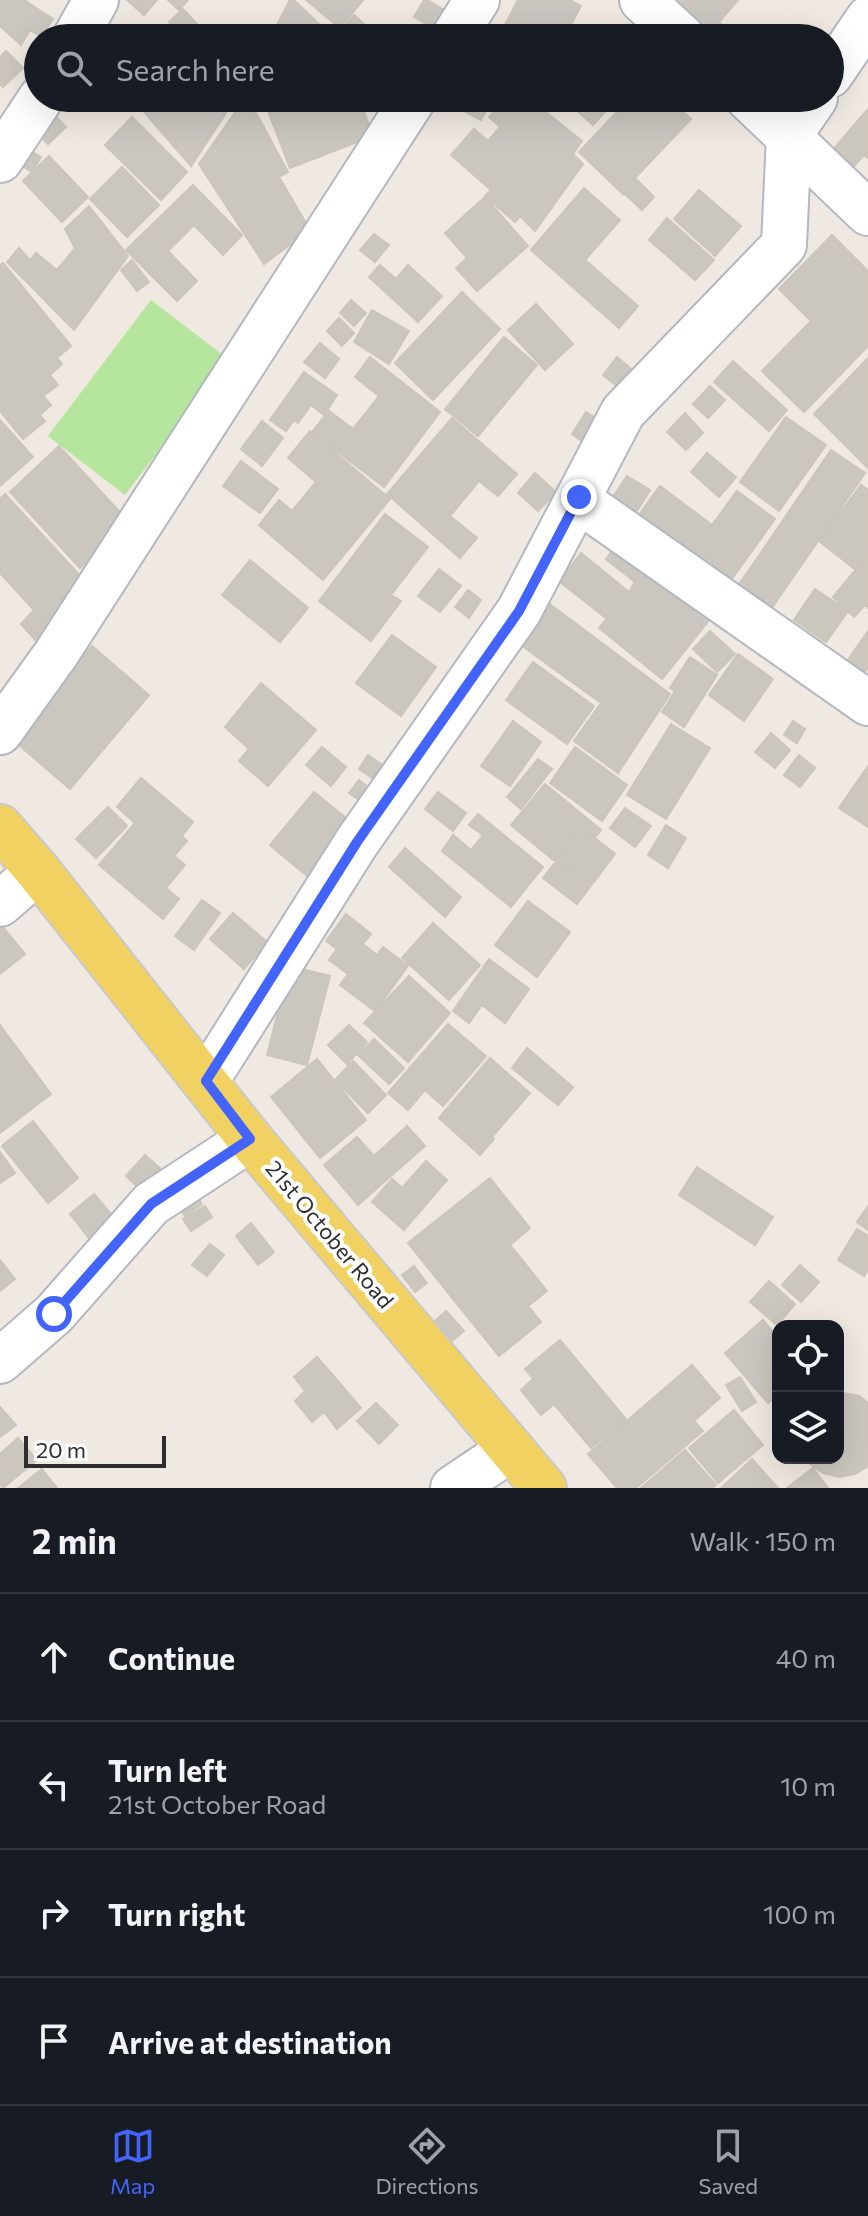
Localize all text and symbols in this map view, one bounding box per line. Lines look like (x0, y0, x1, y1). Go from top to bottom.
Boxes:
search box (24, 24, 844, 112)
icon: search (52, 46, 96, 90)
text: Search here (116, 50, 275, 87)
route end (561, 479, 597, 515)
street label: 21st October Road (260, 1155, 400, 1313)
route start (36, 1296, 72, 1332)
map controls (772, 1320, 844, 1464)
button: locate (772, 1320, 844, 1392)
button: layers (772, 1392, 844, 1464)
scale bar (24, 1432, 166, 1468)
text: 20 m (36, 1436, 86, 1463)
text: 2 min (32, 1519, 117, 1561)
text: Walk · 150 m (690, 1525, 836, 1556)
icon: ahead (32, 1635, 76, 1679)
text: Continue (108, 1639, 235, 1676)
text: 40 m (776, 1642, 836, 1673)
text: Turn left (108, 1751, 227, 1788)
icon: left (32, 1763, 76, 1807)
text: 10 m (780, 1770, 836, 1801)
text: 21st October Road (108, 1788, 326, 1819)
icon: right (32, 1891, 76, 1935)
text: Turn right (108, 1895, 245, 1932)
text: 100 m (763, 1898, 836, 1929)
icon: arrive (32, 2019, 76, 2063)
text: Arrive at destination (108, 2023, 392, 2060)
tab: Map (110, 2124, 155, 2199)
tab: Directions (375, 2124, 479, 2199)
tab: Saved (699, 2124, 758, 2199)

